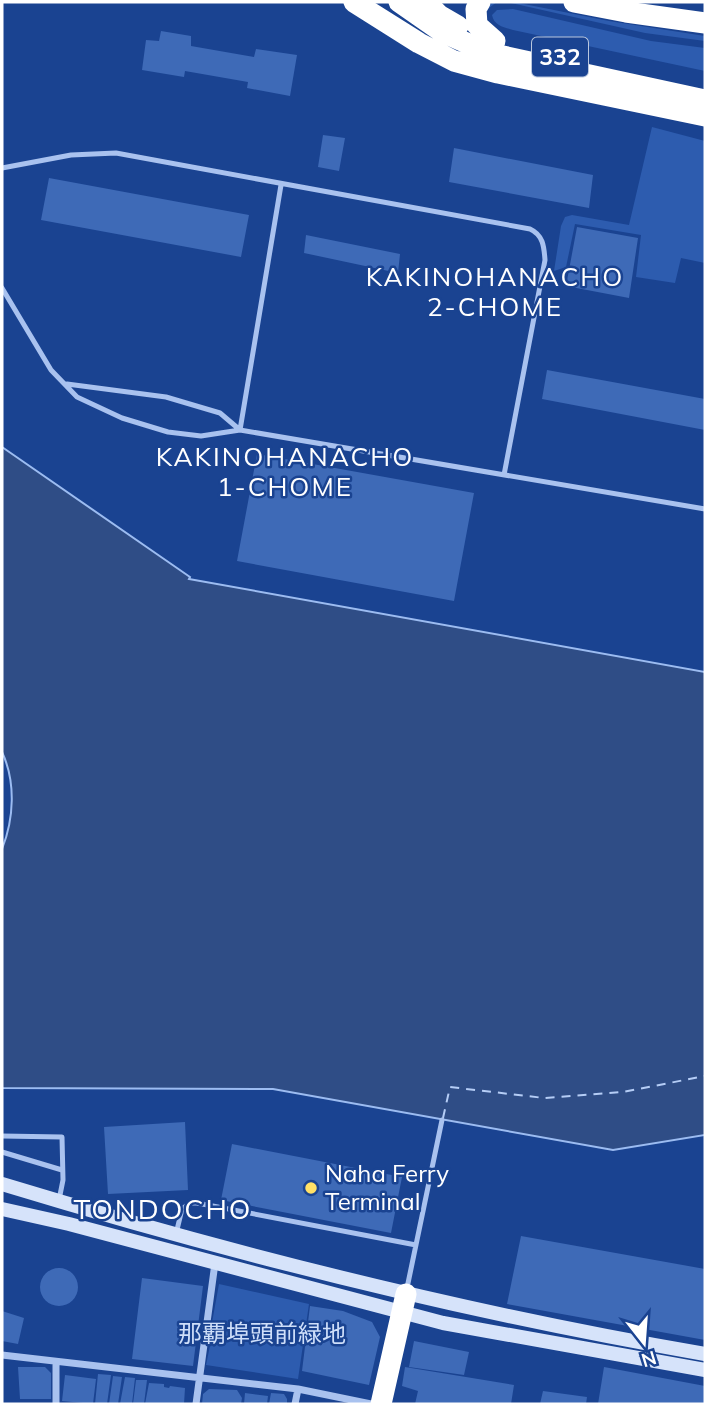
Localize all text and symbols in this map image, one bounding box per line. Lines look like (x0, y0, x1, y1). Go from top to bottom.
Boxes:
road number: 332 (532, 38, 588, 76)
district label: KAKINOHANACHO 2-CHOME (366, 260, 624, 323)
district label: KAKINOHANACHO 1-CHOME (156, 440, 414, 503)
place label: Naha Ferry Terminal (325, 1158, 449, 1216)
marker: Naha Ferry Terminal (303, 1180, 319, 1196)
district label: TONDOCHO (74, 1191, 252, 1226)
north arrow (609, 1308, 679, 1378)
park label: 那覇埠頭前緑地 (178, 1318, 346, 1348)
text: N (639, 1346, 659, 1373)

